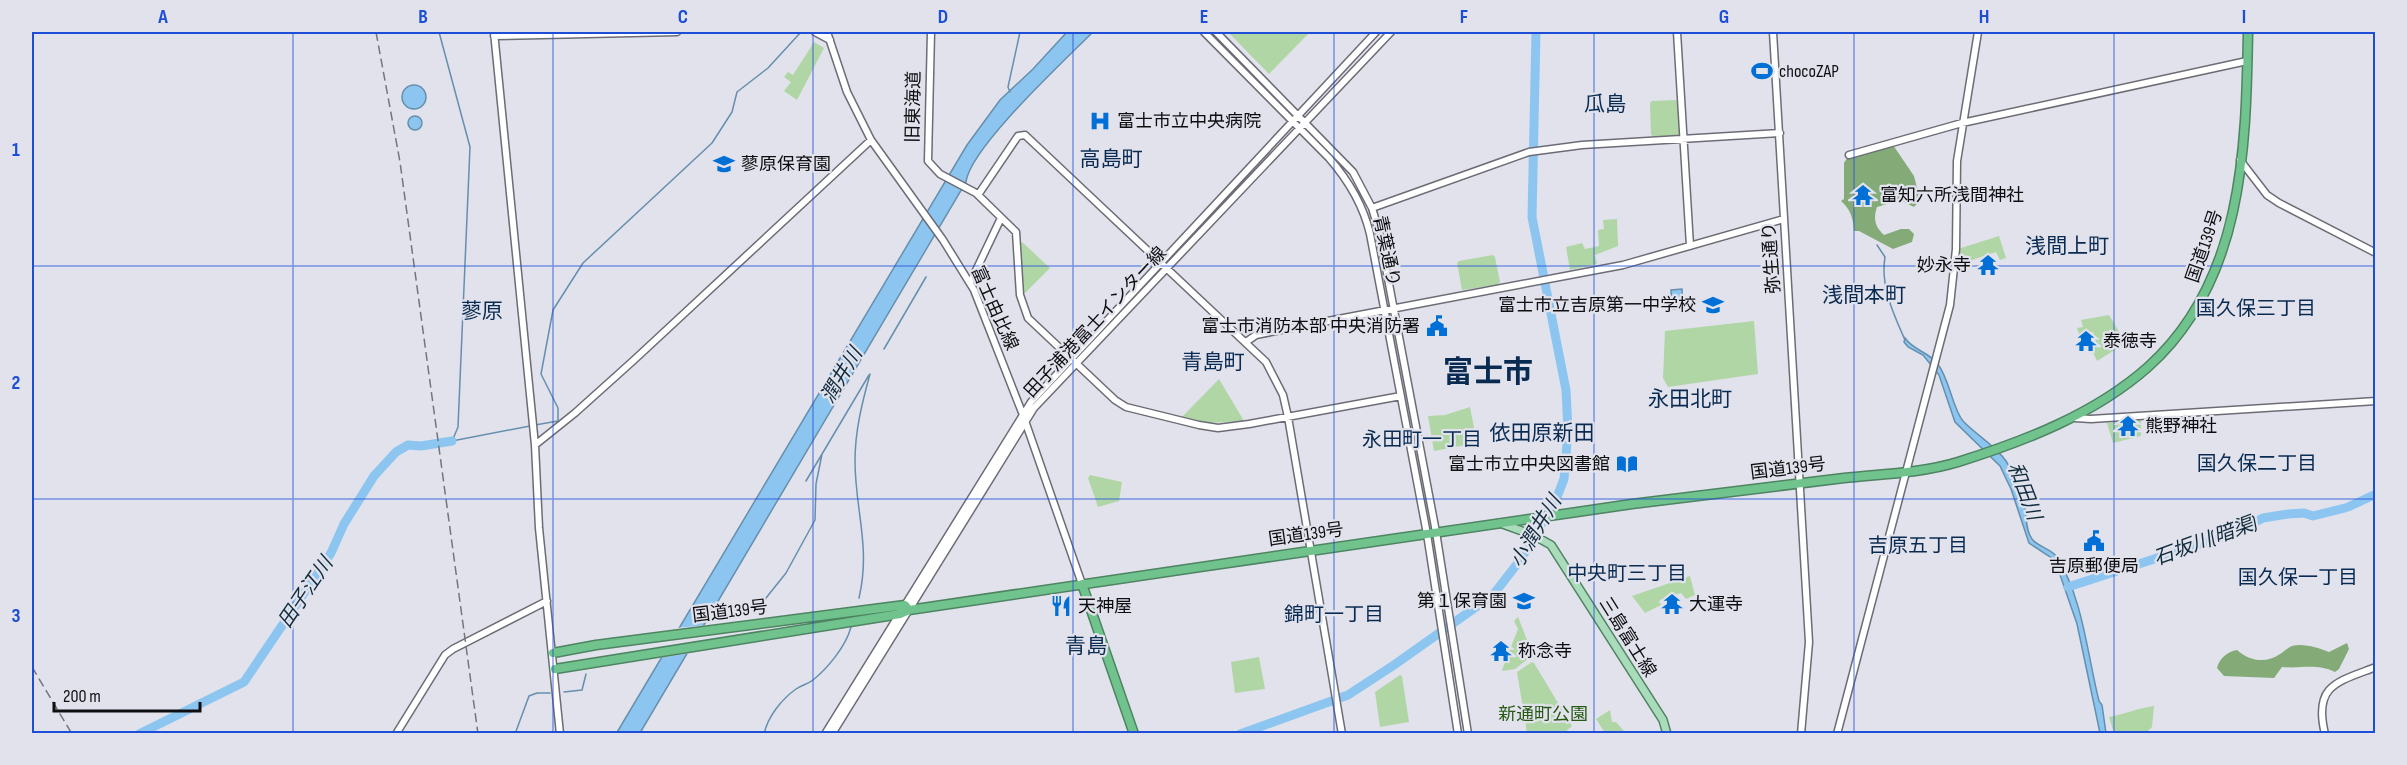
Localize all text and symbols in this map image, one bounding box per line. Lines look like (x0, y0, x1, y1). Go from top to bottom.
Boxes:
text: A (157, 5, 168, 29)
text: B (418, 5, 428, 29)
text: C (678, 5, 688, 29)
text: D (938, 5, 948, 29)
text: E (1200, 5, 1208, 29)
text: F (1460, 5, 1468, 29)
text: G (1719, 5, 1729, 29)
text: H (1979, 5, 1989, 29)
text: I (2242, 5, 2246, 29)
sports icon: chocoZAP (1750, 59, 1774, 83)
place label: chocoZAP (1779, 61, 1839, 82)
street label: 旧東海道 (902, 71, 925, 143)
district label: 瓜島 (1584, 92, 1626, 117)
hospital icon: 富士市立中央病院 (1088, 109, 1112, 133)
place label: 富士市立中央病院 (1117, 111, 1261, 132)
text: 1 (12, 138, 20, 162)
district label: 高島町 (1080, 147, 1143, 172)
school or university icon: 蓼原保育園 (712, 152, 736, 176)
place label: 蓼原保育園 (741, 154, 831, 175)
temple icon: 富知六所浅間神社 (1851, 183, 1875, 207)
place label: 富知六所浅間神社 (1880, 185, 2024, 206)
street label: 国道139号 (2182, 207, 2227, 285)
street label: 青葉通り (1369, 214, 1404, 289)
street label: 弥生通り (1759, 221, 1784, 295)
district label: 浅間上町 (2025, 234, 2109, 259)
street label: 田子浦港富士インター線 (1020, 243, 1171, 402)
temple icon: 妙永寺 (1976, 253, 2000, 277)
place label: 妙永寺 (1917, 255, 1971, 276)
street label: 富士由比線 (967, 263, 1022, 354)
district label: 浅間本町 (1822, 283, 1906, 308)
school or university icon: 富士市立吉原第一中学校 (1701, 293, 1725, 317)
place label: 富士市立吉原第一中学校 (1498, 295, 1696, 316)
district label: 国久保三丁目 (2196, 297, 2316, 321)
district label: 蓼原 (461, 299, 503, 324)
public building icon: 富士市消防本部 中央消防署 (1425, 314, 1449, 338)
place label: 富士市消防本部 中央消防署 (1201, 316, 1420, 337)
temple icon: 泰徳寺 (2074, 329, 2098, 353)
place label: 泰徳寺 (2103, 331, 2157, 352)
water label: 潤井川 (816, 342, 869, 407)
district label: 青島町 (1182, 350, 1245, 375)
district label: 富士市 (1443, 355, 1533, 391)
text: 2 (12, 371, 20, 395)
district label: 永田北町 (1648, 387, 1732, 412)
temple icon: 熊野神社 (2116, 414, 2140, 438)
place label: 熊野神社 (2145, 416, 2217, 437)
district label: 依田原新田 (1490, 421, 1595, 446)
district label: 永田町一丁目 (1362, 428, 1482, 452)
library icon: 富士市立中央図書館 (1615, 452, 1639, 476)
district label: 国久保二丁目 (2197, 452, 2317, 476)
street label: 国道139号 (1749, 453, 1827, 484)
place label: 富士市立中央図書館 (1448, 454, 1610, 475)
water label: 和田川 (2002, 459, 2047, 526)
water label: 小潤井川 (1505, 489, 1568, 572)
water label: 石坂川(暗渠) (2150, 511, 2261, 571)
street label: 国道139号 (1267, 519, 1345, 550)
public building icon: 吉原郵便局 (2082, 529, 2106, 553)
district label: 吉原五丁目 (1868, 534, 1968, 558)
water label: 田子江川 (274, 551, 339, 632)
place label: 吉原郵便局 (2049, 556, 2139, 577)
district label: 中央町三丁目 (1567, 562, 1687, 586)
district label: 国久保一丁目 (2238, 566, 2358, 590)
school or university icon: 第１保育園 (1512, 589, 1536, 613)
place label: 第１保育園 (1417, 591, 1507, 612)
temple icon: 大運寺 (1660, 592, 1684, 616)
restaurant icon: 天神屋 (1049, 594, 1073, 618)
street label: 三島富士線 (1595, 594, 1660, 681)
place label: 大運寺 (1689, 594, 1743, 615)
street label: 国道139号 (691, 596, 769, 627)
place label: 天神屋 (1078, 596, 1132, 617)
district label: 錦町一丁目 (1284, 603, 1384, 627)
text: 3 (12, 604, 21, 628)
district label: 青島 (1065, 634, 1107, 659)
temple icon: 称念寺 (1489, 639, 1513, 663)
place label: 称念寺 (1518, 641, 1572, 662)
scale bar (54, 675, 200, 713)
text: 200 m (63, 686, 101, 707)
park label: 新通町公園 (1498, 704, 1588, 725)

